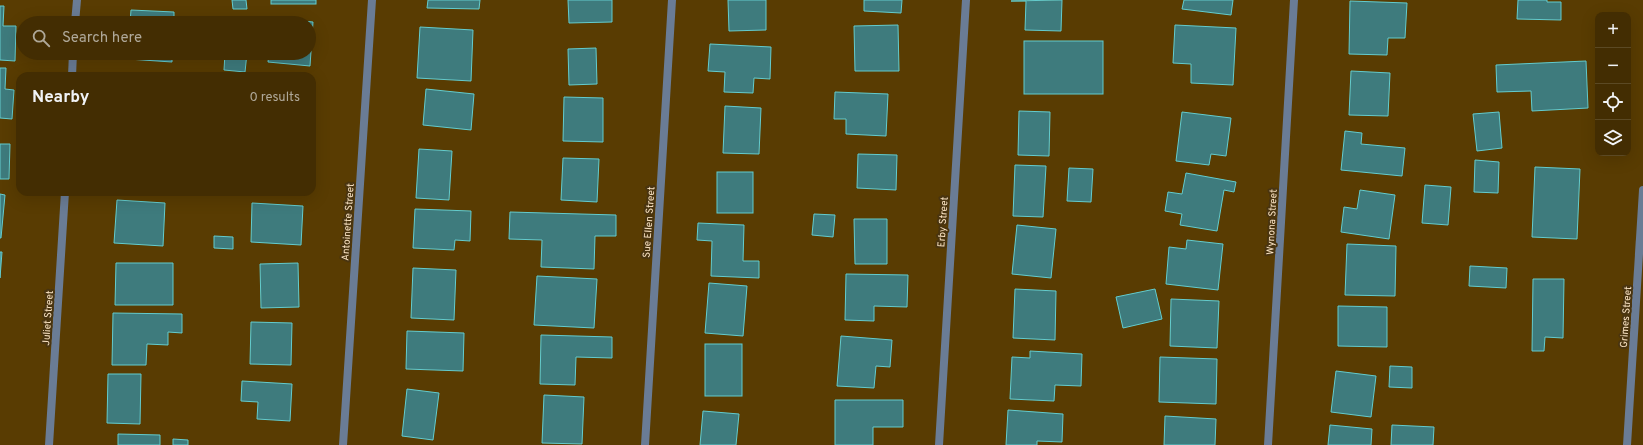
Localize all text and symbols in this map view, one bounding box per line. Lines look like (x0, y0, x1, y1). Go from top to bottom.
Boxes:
map controls (1595, 12, 1631, 156)
button: + (1595, 12, 1631, 48)
search box (16, 16, 316, 60)
icon: search (30, 27, 52, 49)
text: Search here (62, 29, 142, 48)
button: − (1595, 48, 1631, 84)
button: locate (1595, 84, 1631, 120)
text: Nearby (32, 87, 89, 109)
text: 0 results (249, 90, 300, 106)
button: layers (1595, 120, 1631, 156)
street label: Antoinette Street (339, 183, 358, 261)
street label: Sue Ellen Street (641, 186, 658, 258)
street label: Wynona Street (1264, 189, 1281, 255)
street label: Erby Street (935, 196, 952, 248)
street label: Grimes Street (1618, 286, 1635, 348)
street label: Juliet Street (40, 290, 57, 346)

